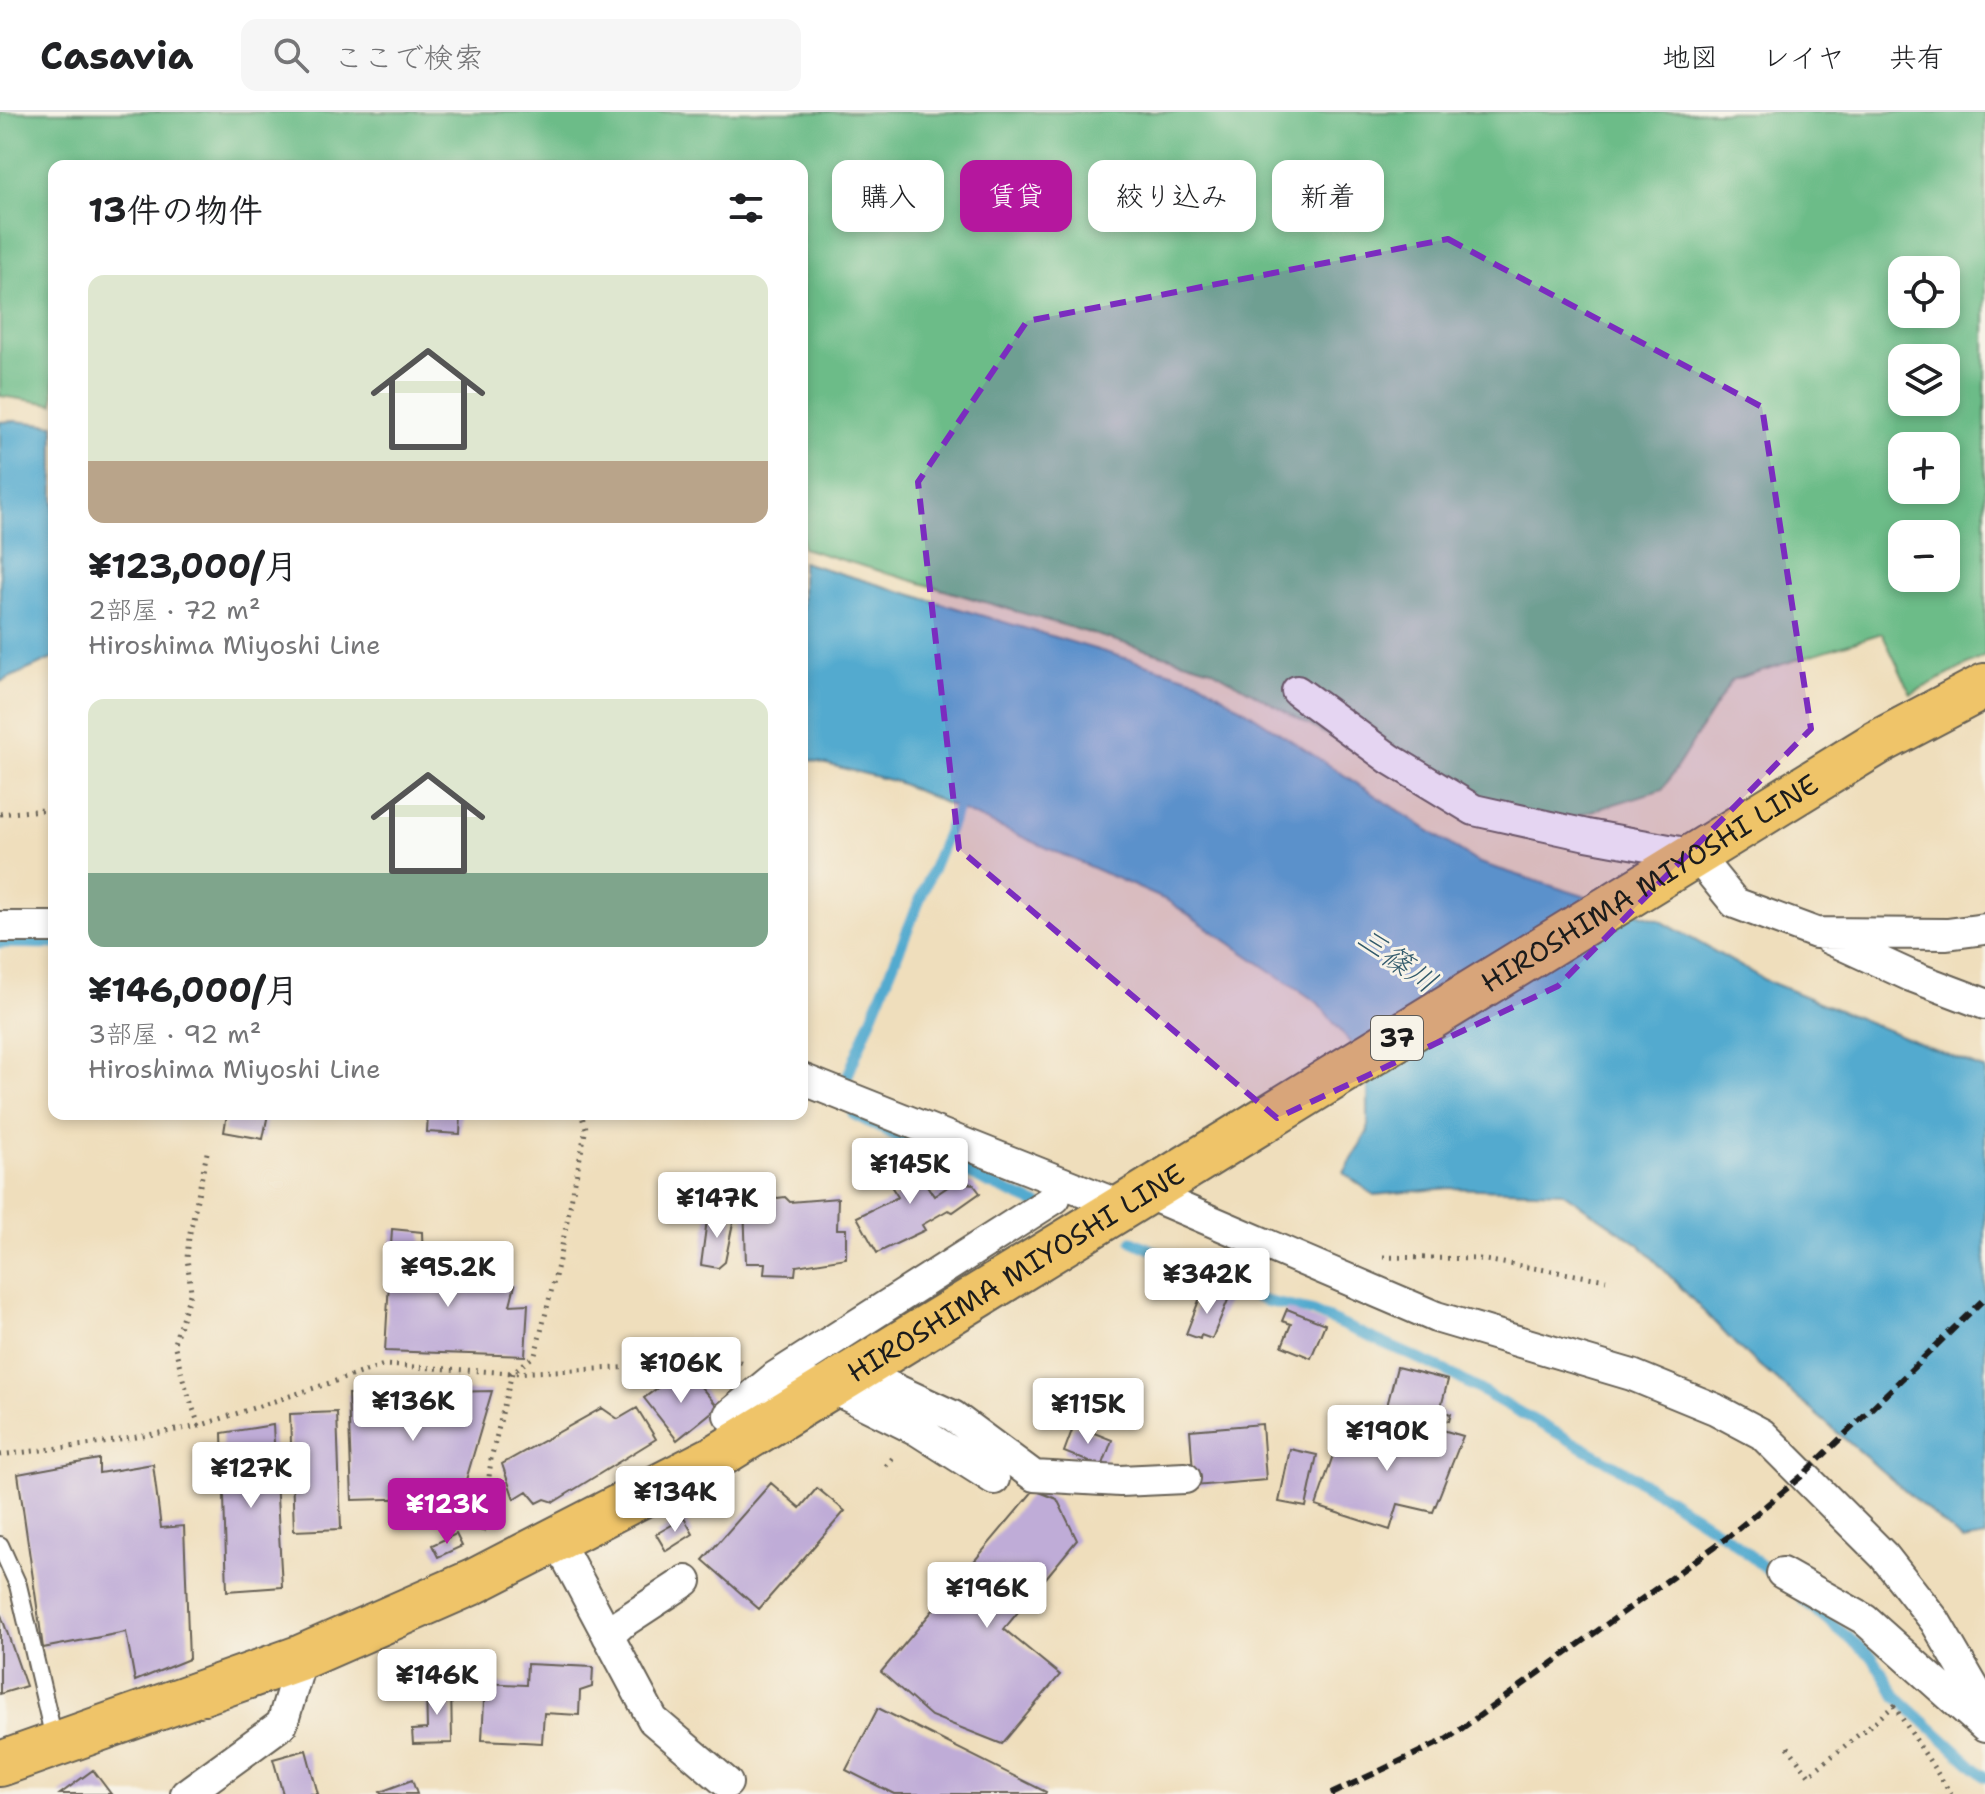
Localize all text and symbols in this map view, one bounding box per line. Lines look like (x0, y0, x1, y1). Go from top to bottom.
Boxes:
search box (241, 19, 801, 91)
text: Casavia (40, 30, 193, 81)
icon: search (269, 33, 313, 77)
text: ここで検索 (333, 37, 483, 78)
text: 地図 (1662, 38, 1718, 76)
text: レイヤ (1762, 38, 1845, 76)
text: 共有 (1889, 38, 1945, 76)
chip: 購入 (832, 160, 944, 232)
chip: 賃貸 (960, 160, 1072, 232)
chip: 絞り込み (1088, 160, 1256, 232)
chip: 新着 (1272, 160, 1384, 232)
icon: filters (724, 186, 768, 230)
text: 13件の物件 (88, 187, 263, 233)
map controls (1888, 256, 1960, 592)
button: locate (1888, 256, 1960, 328)
icon: home (356, 327, 500, 471)
button: layers (1888, 344, 1960, 416)
button: + (1888, 432, 1960, 504)
button: − (1888, 520, 1960, 592)
text: ¥123,000/月 (88, 543, 298, 589)
text: 2部屋 · 72 m² (88, 592, 261, 627)
text: Hiroshima Miyoshi Line (88, 627, 381, 662)
icon: home (356, 751, 500, 895)
street label: HIROSHIMA MIYOSHI LINE (1473, 765, 1825, 1001)
water label: 三篠川 (1349, 917, 1446, 1002)
text: ¥146,000/月 (88, 967, 299, 1013)
text: 3部屋 · 92 m² (88, 1016, 262, 1051)
road number: 37 (1371, 1016, 1423, 1060)
text: Hiroshima Miyoshi Line (88, 1051, 381, 1086)
pin: ¥145K (854, 1138, 966, 1206)
text: ¥145K (870, 1146, 950, 1181)
street label: HIROSHIMA MIYOSHI LINE (840, 1155, 1191, 1391)
pin: ¥147K (661, 1172, 773, 1240)
text: ¥147K (676, 1180, 758, 1215)
pin: ¥95.2K (383, 1241, 513, 1309)
pin: ¥342K (1151, 1248, 1263, 1316)
text: ¥95.2K (401, 1249, 495, 1284)
text: ¥342K (1163, 1256, 1251, 1291)
pin: ¥106K (625, 1337, 737, 1405)
text: ¥106K (640, 1345, 722, 1380)
pin: ¥136K (357, 1375, 469, 1443)
pin: ¥115K (1032, 1378, 1144, 1446)
text: ¥136K (371, 1383, 455, 1418)
text: ¥115K (1051, 1386, 1125, 1421)
pin: ¥190K (1331, 1405, 1443, 1473)
text: ¥190K (1346, 1413, 1428, 1448)
pin: ¥127K (195, 1442, 307, 1510)
text: ¥127K (210, 1450, 292, 1485)
pin: ¥134K (619, 1466, 731, 1534)
text: ¥134K (634, 1474, 716, 1509)
pin: ¥123K (391, 1478, 503, 1546)
text: ¥123K (406, 1486, 488, 1521)
pin: ¥196K (931, 1562, 1043, 1630)
text: ¥196K (945, 1570, 1029, 1605)
pin: ¥146K (381, 1649, 493, 1717)
text: ¥146K (396, 1657, 478, 1692)

